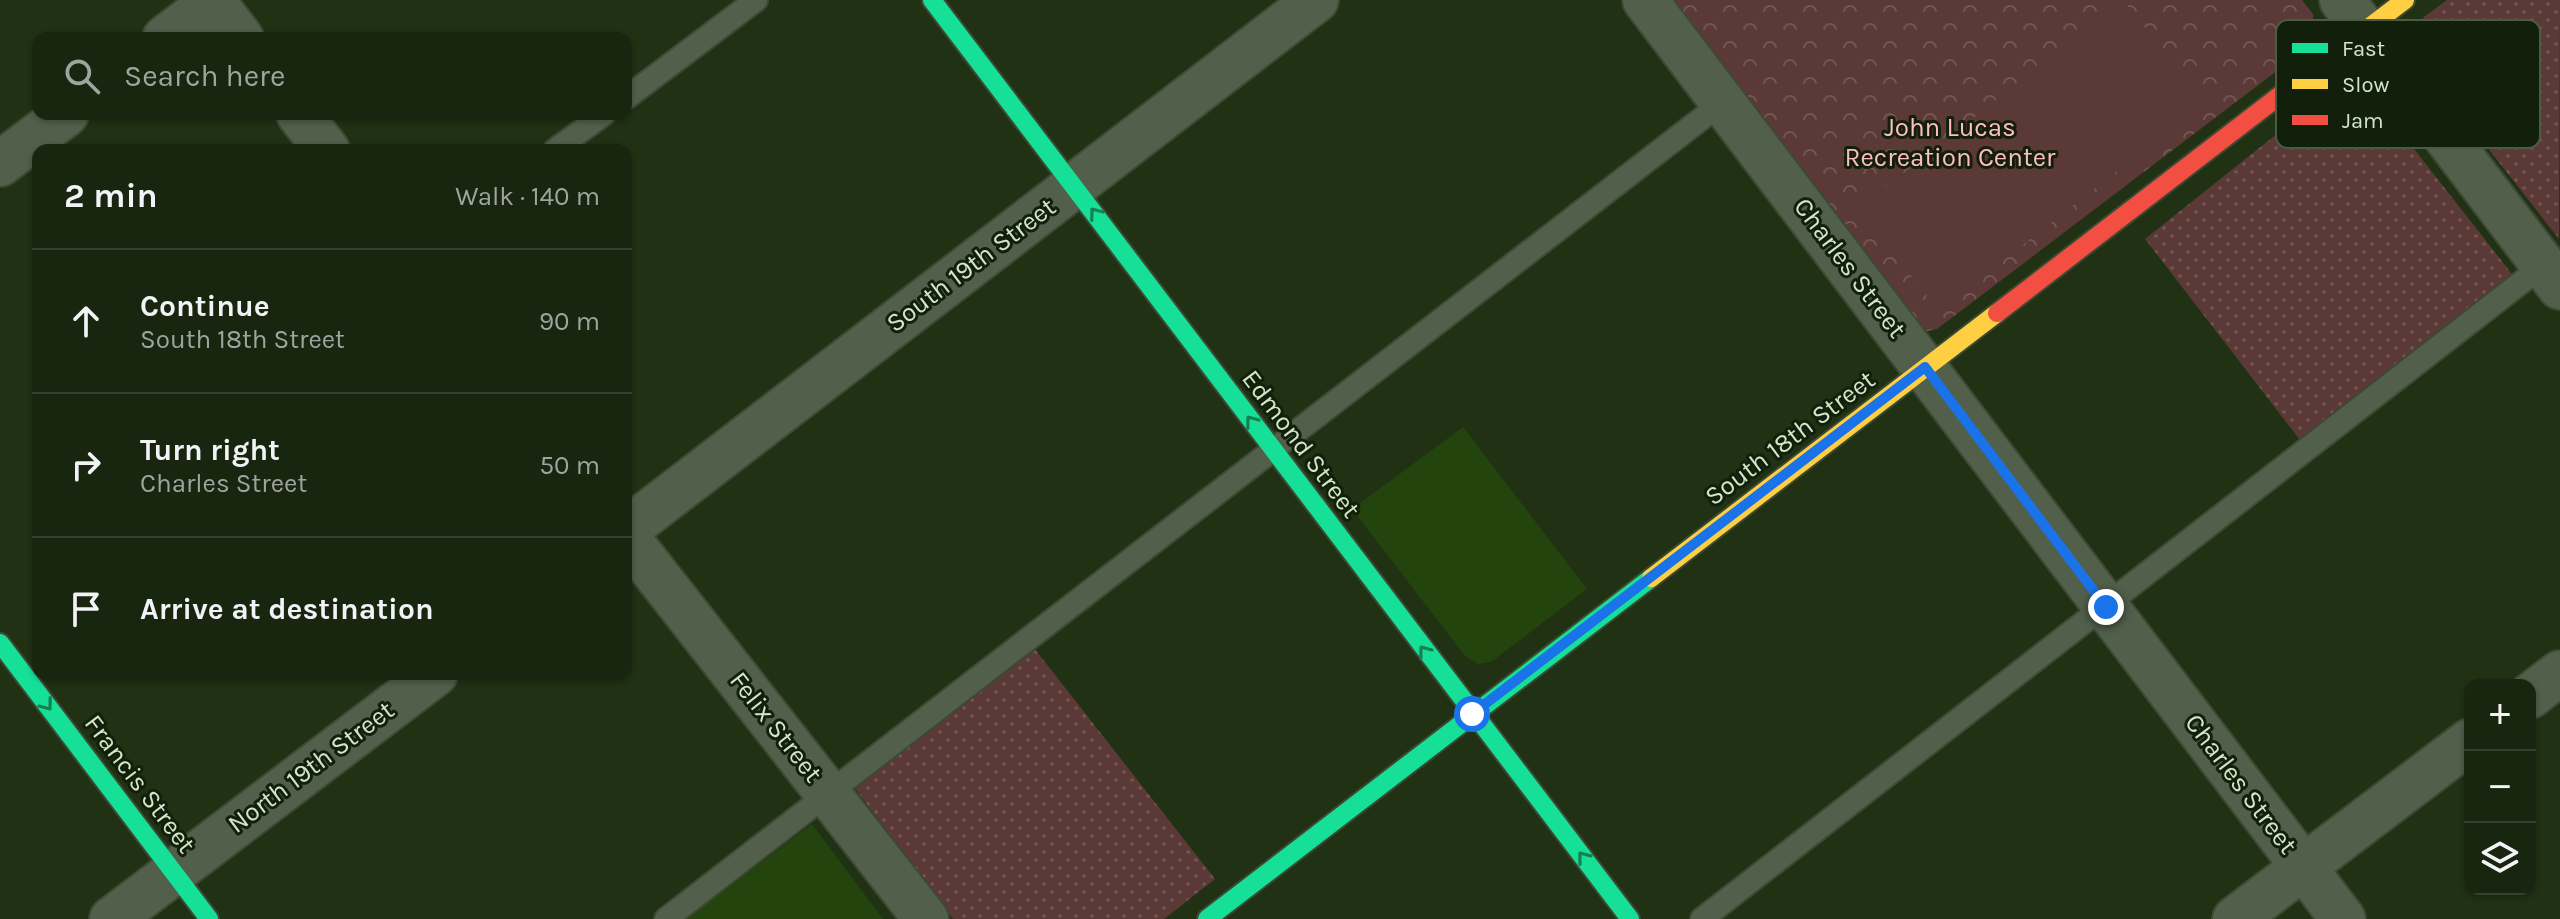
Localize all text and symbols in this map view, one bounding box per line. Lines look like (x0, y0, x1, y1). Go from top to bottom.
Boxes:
legend (2276, 20, 2540, 148)
search box (32, 32, 632, 120)
text: Fast (2342, 36, 2385, 62)
icon: search (60, 54, 104, 98)
text: Search here (124, 58, 285, 94)
text: Slow (2342, 72, 2389, 98)
text: Jam (2342, 108, 2384, 134)
park label: John Lucas Recreation Center (1845, 112, 2056, 173)
text: 2 min (64, 176, 158, 216)
text: Walk · 140 m (455, 181, 600, 212)
street label: South 19th Street (880, 191, 1062, 339)
street label: Charles Street (1787, 192, 1913, 344)
one-way arrow (1090, 207, 1104, 222)
text: Continue (140, 288, 270, 324)
icon: ahead (64, 299, 108, 343)
text: 90 m (539, 306, 600, 337)
text: South 18th Street (140, 324, 345, 355)
street label: Edmond Street (1235, 364, 1367, 524)
street label: South 18th Street (1699, 364, 1881, 512)
one-way arrow (1247, 415, 1261, 430)
text: Turn right (140, 432, 280, 468)
icon: right (64, 443, 108, 487)
text: 50 m (539, 450, 600, 481)
text: Charles Street (140, 468, 307, 499)
icon: arrive (64, 587, 108, 631)
route end (2088, 589, 2124, 625)
text: Arrive at destination (140, 591, 434, 627)
one-way arrow (1420, 645, 1434, 660)
street label: Felix Street (723, 665, 829, 789)
map controls (2464, 679, 2536, 895)
button: + (2464, 679, 2536, 751)
street label: North 19th Street (222, 694, 400, 839)
one-way arrow (37, 696, 52, 711)
route start (1454, 696, 1490, 732)
street label: Charles Street (2178, 708, 2304, 860)
street label: Francis Street (78, 709, 202, 860)
button: − (2464, 751, 2536, 823)
button: layers (2464, 823, 2536, 895)
one-way arrow (1578, 851, 1592, 866)

